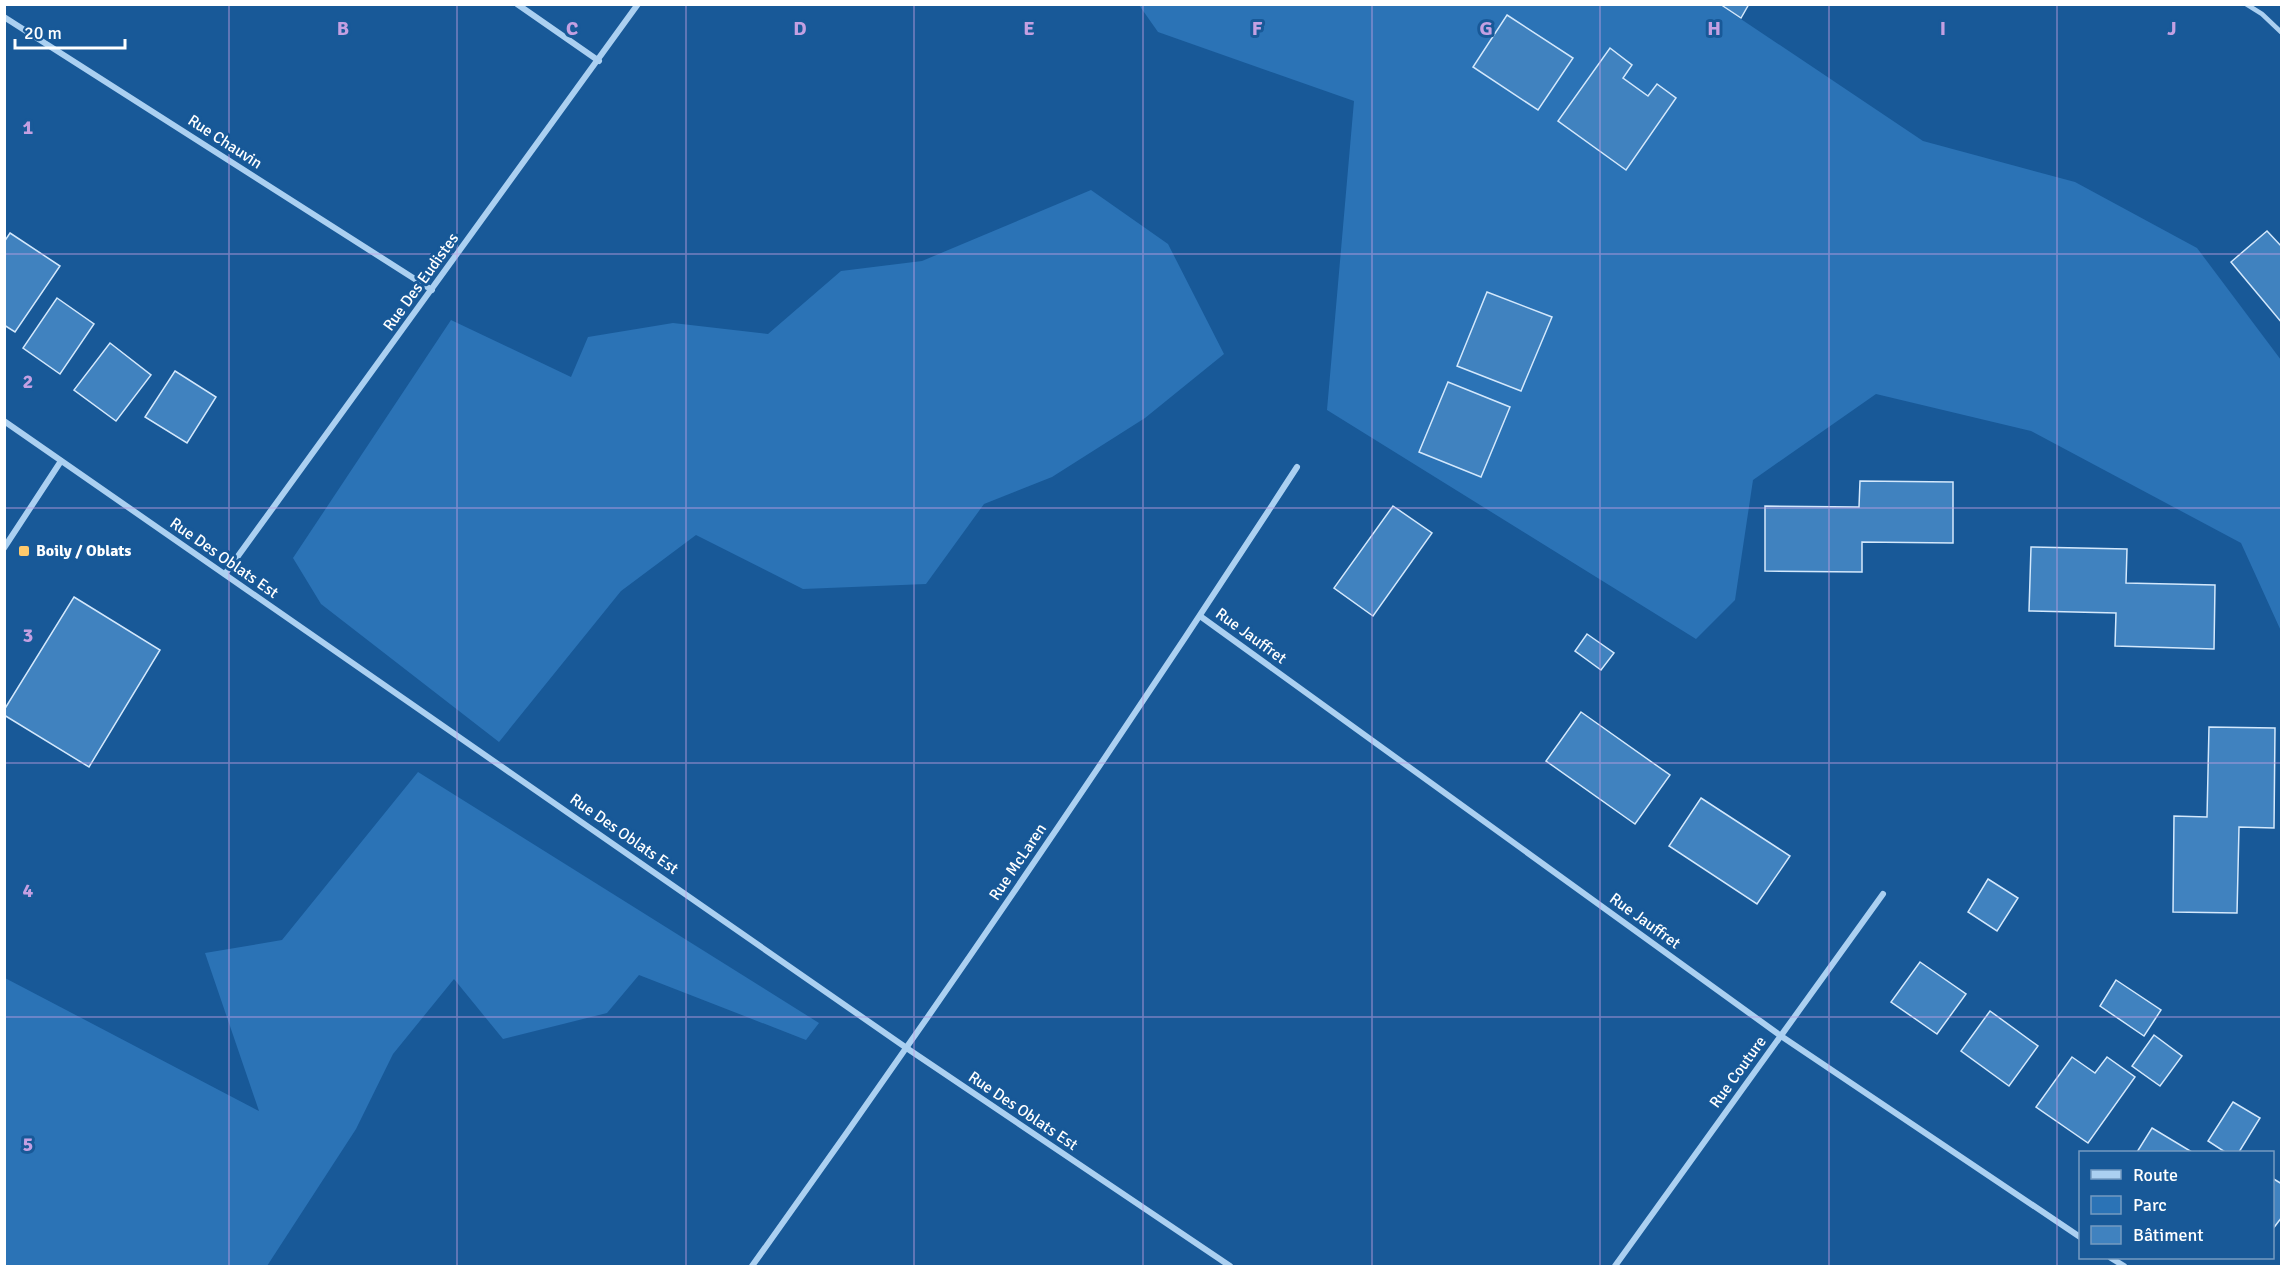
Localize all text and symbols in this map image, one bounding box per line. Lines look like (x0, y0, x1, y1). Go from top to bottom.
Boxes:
scale bar (15, 12, 124, 50)
text: B (337, 16, 349, 41)
text: C (566, 16, 578, 41)
text: D (793, 16, 807, 41)
text: E (1023, 16, 1035, 41)
text: F (1252, 16, 1263, 41)
text: G (1479, 16, 1493, 41)
text: H (1707, 16, 1721, 41)
text: I (1940, 16, 1946, 41)
text: J (2167, 16, 2177, 41)
text: 20 m (24, 22, 62, 44)
street label: Rue Chauvin (184, 111, 266, 173)
text: 1 (23, 115, 34, 140)
street label: Rue Des Eudistes (379, 229, 463, 335)
text: 2 (23, 369, 33, 394)
street label: Rue Des Oblats Est (166, 513, 282, 603)
place label: Boily / Oblats (36, 541, 131, 561)
marker: Boily / Oblats (17, 544, 31, 558)
street label: Rue Jauffret (1212, 604, 1291, 669)
text: 3 (23, 623, 33, 648)
street label: Rue Des Oblats Est (566, 789, 682, 879)
street label: Rue McLaren (985, 820, 1051, 904)
text: 4 (23, 878, 34, 903)
street label: Rue Jauffret (1606, 889, 1685, 954)
street label: Rue Couture (1705, 1032, 1771, 1112)
street label: Rue Des Oblats Est (964, 1067, 1082, 1155)
text: 5 (23, 1132, 33, 1157)
legend (2079, 1151, 2274, 1259)
text: Route (2133, 1164, 2178, 1186)
text: Parc (2133, 1194, 2167, 1216)
text: Bâtiment (2133, 1224, 2204, 1246)

